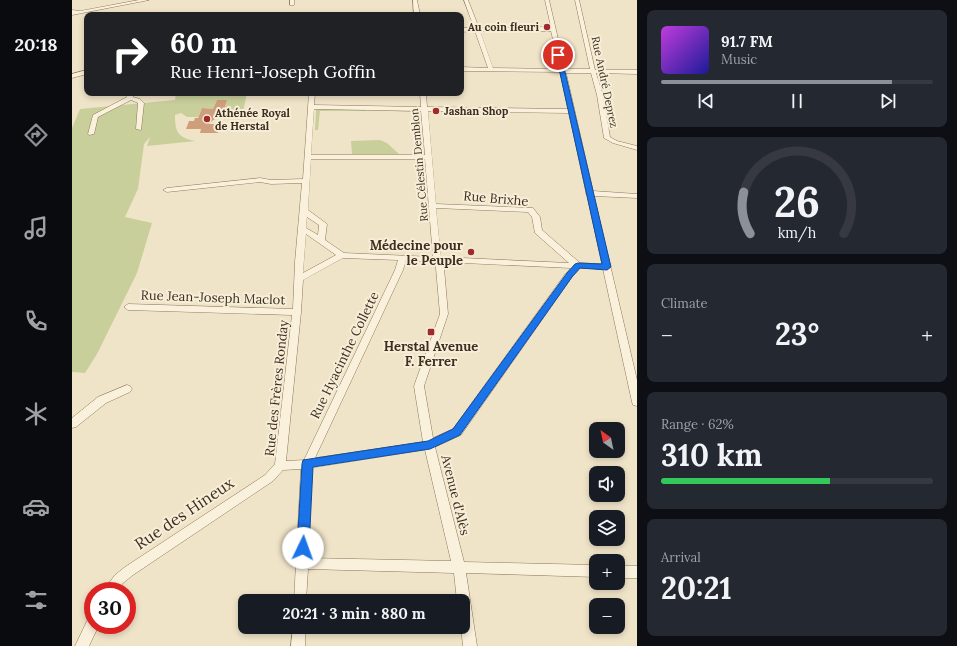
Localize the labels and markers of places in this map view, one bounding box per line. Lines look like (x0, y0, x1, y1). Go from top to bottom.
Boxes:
place label: Au coin fleuri (468, 20, 539, 34)
marker: Au coin fleuri (542, 22, 552, 32)
pin (541, 38, 575, 72)
place label: Jashan Shop (444, 104, 509, 118)
place label: Athénée Royal de Herstal (215, 106, 290, 133)
marker: Jashan Shop (431, 106, 441, 116)
marker: Athénée Royal de Herstal (202, 114, 212, 124)
place label: Médecine pour le Peuple (370, 237, 464, 269)
marker: Médecine pour le Peuple (466, 247, 476, 257)
marker: Herstal Avenue F. Ferrer (426, 327, 436, 337)
place label: Herstal Avenue F. Ferrer (384, 338, 478, 370)

